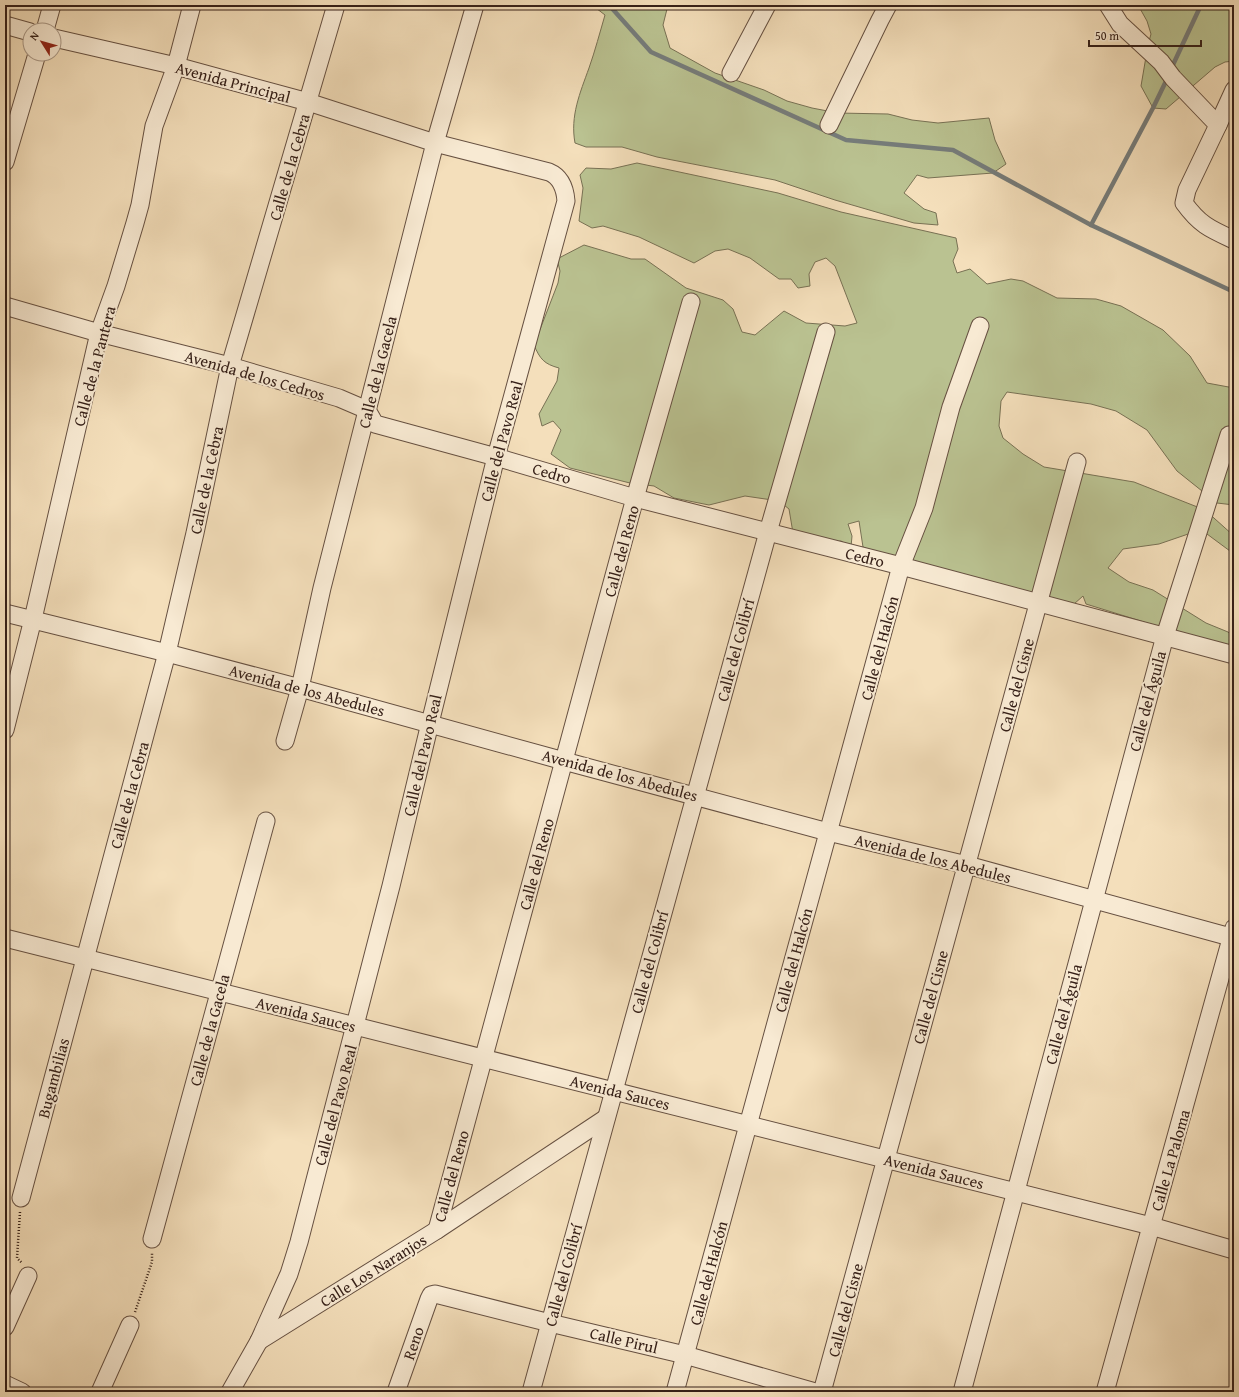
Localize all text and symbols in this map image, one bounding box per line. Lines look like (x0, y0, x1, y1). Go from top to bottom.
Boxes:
north arrow (22, 22, 62, 62)
scale bar (1089, 22, 1201, 48)
text: 50 m (1095, 27, 1119, 44)
text: N (25, 28, 43, 44)
street label: Avenida Principal (173, 55, 294, 109)
street label: Calle de la Cebra (262, 110, 316, 223)
street label: Calle de la Pantera (66, 303, 122, 429)
street label: Calle de la Gacela (351, 313, 403, 431)
street label: Avenida de los Cedros (182, 344, 328, 406)
street label: Calle del Pavo Real (473, 377, 529, 504)
street label: Calle de la Cebra (183, 423, 229, 536)
street label: Cedro (530, 456, 574, 490)
street label: Calle del Reno (597, 502, 645, 600)
street label: Cedro (843, 541, 887, 573)
street label: Calle del Halcón (854, 593, 904, 703)
street label: Calle del Colibrí (710, 595, 760, 704)
street label: Calle del Cisne (992, 635, 1040, 735)
street label: Calle del Águila (1122, 648, 1172, 754)
street label: Avenida de los Abedules (226, 658, 388, 722)
street label: Calle del Pavo Real (396, 691, 448, 818)
street label: Calle de la Cebra (103, 738, 155, 851)
street label: Avenida de los Abedules (539, 743, 701, 807)
street label: Calle del Reno (512, 815, 560, 913)
street label: Avenida de los Abedules (852, 827, 1014, 889)
street label: Calle del Halcón (768, 905, 818, 1015)
street label: Calle del Colibrí (624, 907, 674, 1016)
street label: Calle del Cisne (906, 947, 954, 1047)
street label: Calle del Águila (1038, 961, 1088, 1067)
street label: Calle de la Gacela (183, 971, 236, 1089)
street label: Avenida Sauces (254, 990, 358, 1038)
street label: Bugambilias (31, 1035, 75, 1121)
street label: Calle del Pavo Real (307, 1041, 363, 1168)
street label: Avenida Sauces (568, 1068, 672, 1116)
street label: Calle La Paloma (1144, 1106, 1196, 1214)
street label: Calle del Reno (427, 1127, 475, 1225)
street label: Avenida Sauces (882, 1147, 986, 1195)
street label: Calle del Halcón (683, 1218, 733, 1328)
street label: Calle del Colibrí (538, 1220, 588, 1329)
street label: Calle Los Naranjos (315, 1228, 431, 1312)
street label: Calle del Cisne (821, 1260, 869, 1360)
street label: Calle Pirul (588, 1321, 661, 1360)
street label: Reno (396, 1323, 430, 1363)

